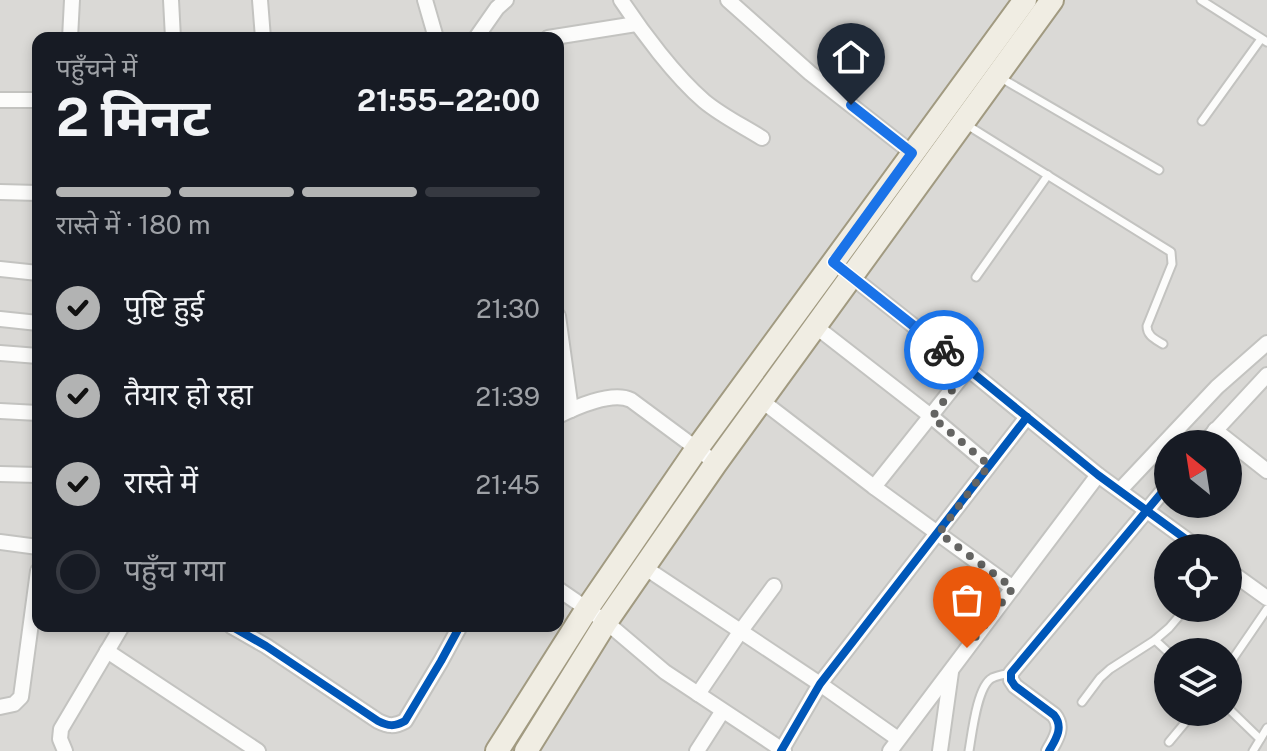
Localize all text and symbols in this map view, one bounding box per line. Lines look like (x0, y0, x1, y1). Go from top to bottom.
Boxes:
pin (817, 23, 885, 105)
icon: home (829, 35, 873, 79)
text: पहुँचने में (56, 52, 137, 83)
text: 21:55–22:00 (357, 82, 540, 118)
text: 2 मिनट (56, 87, 210, 148)
text: रास्ते में · 180 m (56, 209, 211, 240)
icon: check (56, 286, 100, 330)
text: पुष्टि हुई (124, 288, 204, 324)
text: 21:30 (476, 293, 540, 324)
courier (904, 310, 984, 390)
icon: bike (922, 328, 966, 372)
icon: check (56, 374, 100, 418)
text: तैयार हो रहा (124, 376, 253, 412)
text: 21:39 (476, 381, 540, 412)
north arrow (1154, 430, 1242, 518)
map controls (1154, 430, 1242, 726)
icon: check (56, 462, 100, 506)
text: रास्ते में (124, 464, 198, 500)
text: 21:45 (475, 469, 540, 500)
button: locate (1154, 534, 1242, 622)
text: पहुँच गया (124, 552, 225, 588)
pin (933, 566, 1001, 648)
icon: bag (945, 578, 989, 622)
button: layers (1154, 638, 1242, 726)

